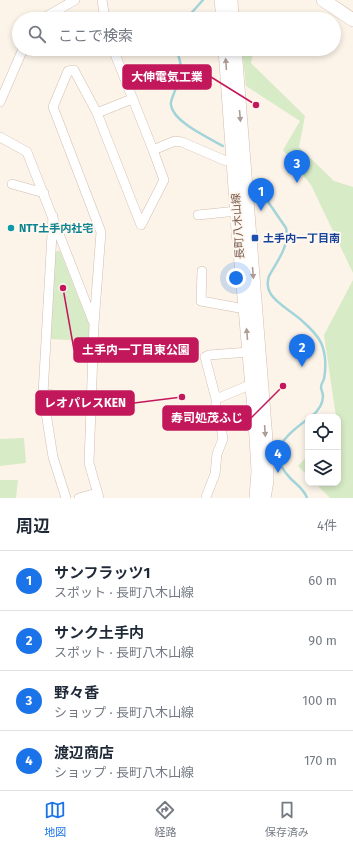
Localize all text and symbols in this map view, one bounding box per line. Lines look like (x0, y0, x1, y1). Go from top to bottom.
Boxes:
search box (12, 12, 341, 56)
icon: search (26, 23, 48, 45)
text: ここで検索 (58, 27, 133, 45)
one-way arrow (222, 58, 229, 70)
callout: 大伸電気工業 (123, 65, 211, 89)
text: 大伸電気工業 (131, 70, 203, 84)
one-way arrow (237, 110, 243, 122)
pin: 3 (284, 150, 310, 183)
pin: 1 (248, 178, 274, 211)
street label: 長町八木山線 (229, 193, 247, 259)
place label: NTT土手内社宅 (19, 222, 93, 235)
marker: NTT土手内社宅 (6, 223, 16, 233)
place label: 土手内一丁目南 (263, 232, 340, 245)
marker: 土手内一丁目南 (250, 233, 260, 243)
one-way arrow (249, 267, 256, 279)
your location (226, 268, 246, 288)
one-way arrow (244, 328, 251, 340)
pin: 2 (289, 334, 315, 367)
callout: 土手内一丁目東公園 (74, 338, 198, 362)
text: 土手内一丁目東公園 (82, 343, 190, 357)
callout: レオパレスKEN (36, 391, 134, 415)
text: レオパレスKEN (44, 396, 126, 410)
callout: 寿司処茂ふじ (163, 406, 251, 430)
text: 寿司処茂ふじ (171, 411, 243, 425)
map controls (305, 414, 341, 486)
button: locate (305, 414, 341, 450)
one-way arrow (262, 425, 269, 437)
pin: 4 (265, 440, 291, 473)
button: layers (305, 450, 341, 486)
text: 周辺 (16, 516, 50, 537)
text: 4件 (317, 518, 337, 533)
text: サンフラッツ1 (54, 564, 151, 582)
text: 1 (26, 573, 32, 588)
text: 60 m (308, 573, 337, 588)
text: スポット · 長町八木山線 (54, 585, 194, 600)
text: サンク土手内 (54, 624, 144, 642)
text: 2 (26, 633, 32, 648)
text: 90 m (308, 633, 337, 648)
text: スポット · 長町八木山線 (54, 645, 194, 660)
text: 野々香 (54, 684, 99, 702)
text: 3 (26, 693, 32, 708)
text: 100 m (302, 693, 337, 708)
text: ショップ · 長町八木山線 (54, 705, 194, 720)
text: 渡辺商店 (54, 744, 114, 762)
text: 4 (25, 753, 33, 768)
text: 170 m (304, 753, 337, 768)
text: ショップ · 長町八木山線 (54, 765, 194, 780)
tab: 地図 (44, 799, 66, 839)
tab: 経路 (154, 799, 176, 839)
tab: 保存済み (265, 799, 309, 839)

